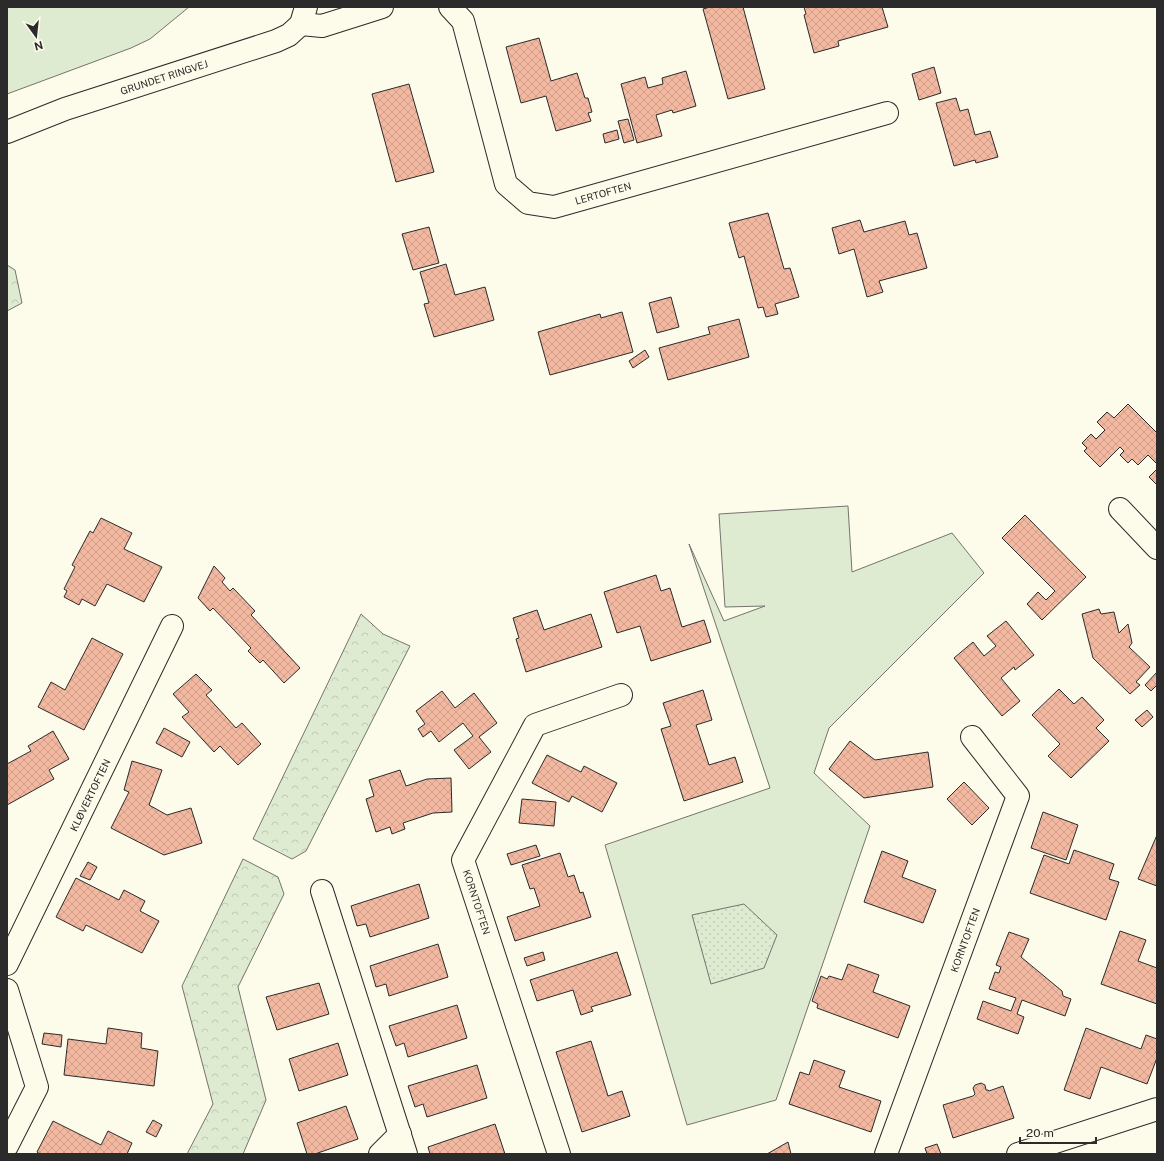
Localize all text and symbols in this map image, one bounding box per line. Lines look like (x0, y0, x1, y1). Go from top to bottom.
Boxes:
north arrow (16, 16, 56, 56)
text: N (33, 39, 44, 53)
street label: GRUNDET RINGVEJ (119, 57, 209, 97)
street label: LERTOFTEN (574, 179, 632, 207)
street label: KLØVERTOFTEN (67, 757, 113, 833)
street label: KORNTOFTEN (461, 868, 493, 936)
street label: KORNTOFTEN (948, 906, 982, 974)
scale bar (1020, 1119, 1096, 1145)
text: 20 m (1026, 1126, 1054, 1140)

